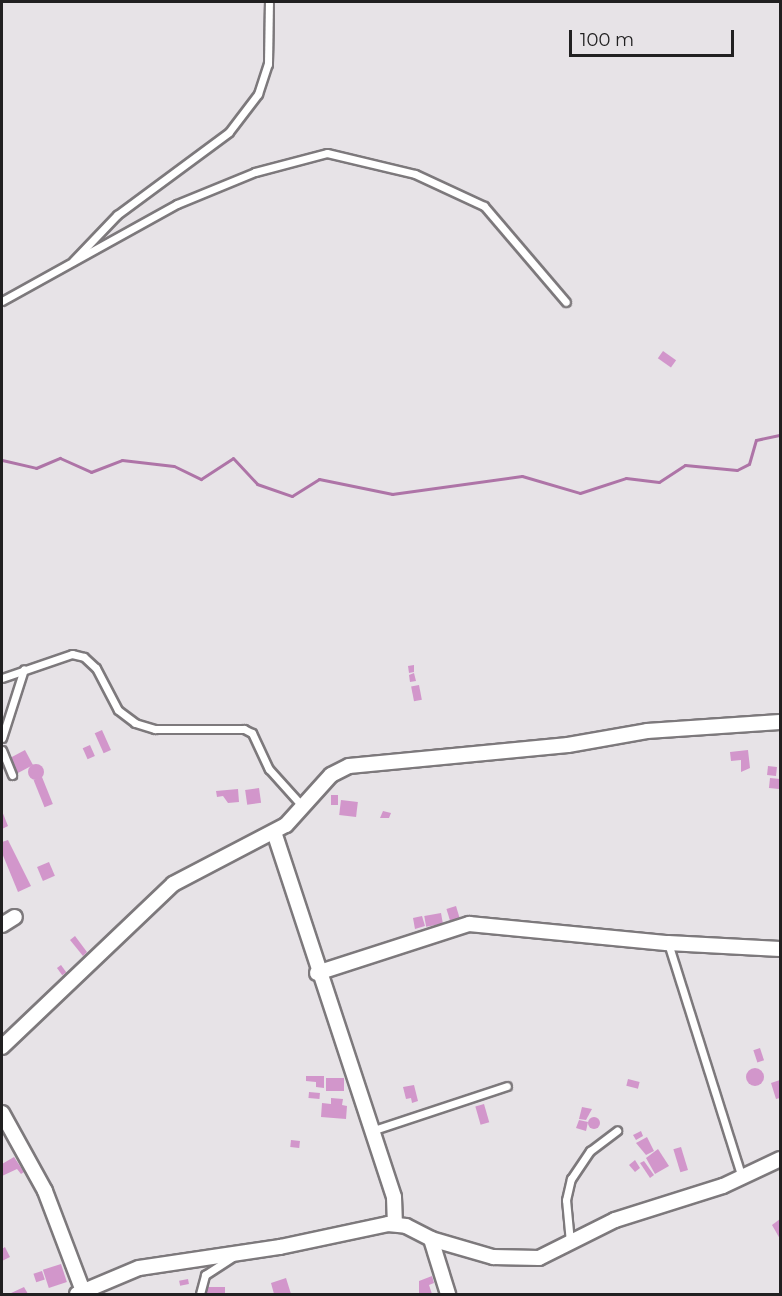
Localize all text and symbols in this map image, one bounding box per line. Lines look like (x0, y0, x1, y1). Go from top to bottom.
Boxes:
scale bar (572, 18, 737, 56)
text: 100 m (580, 29, 634, 51)

